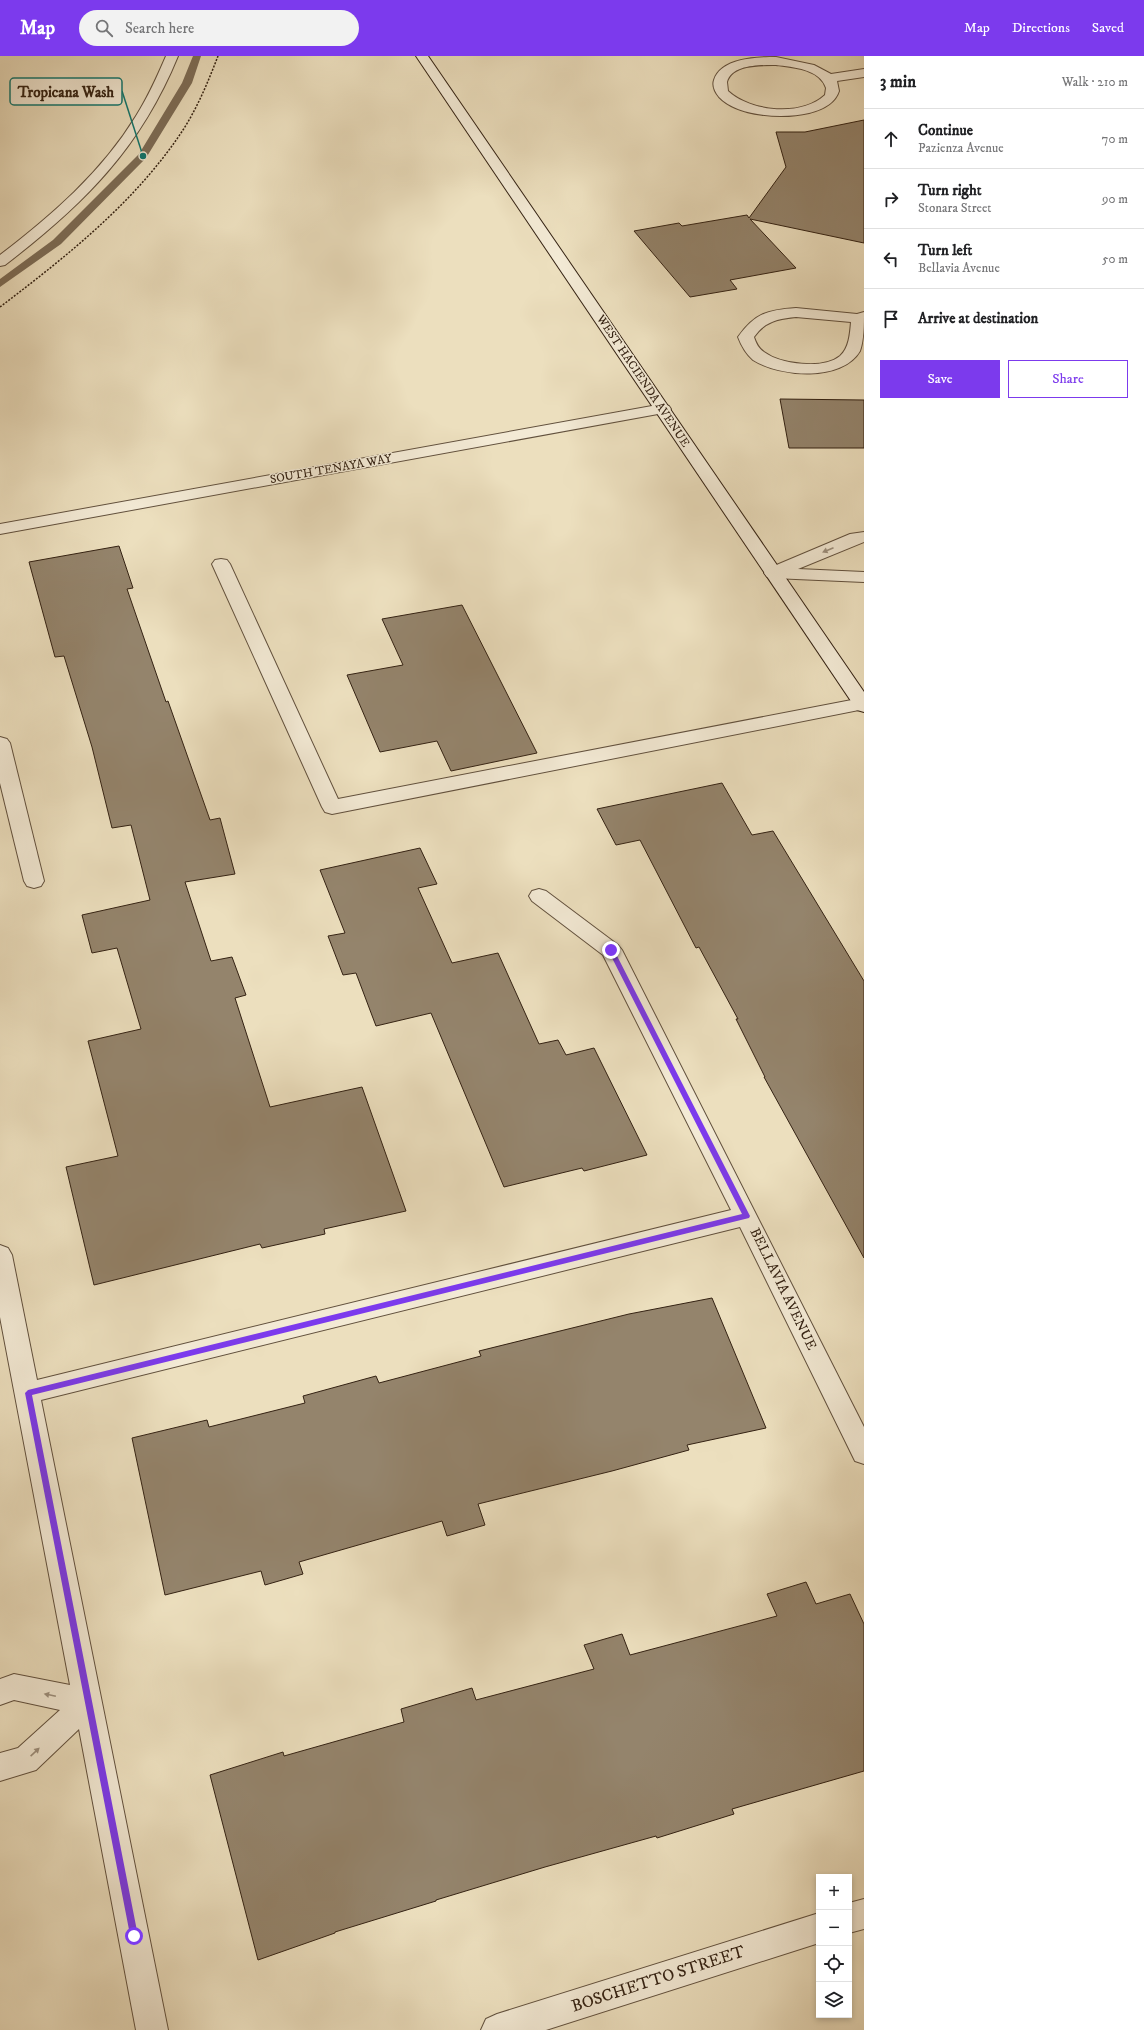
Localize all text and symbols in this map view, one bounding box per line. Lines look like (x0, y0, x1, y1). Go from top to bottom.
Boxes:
search box (79, 10, 359, 46)
text: Map (20, 17, 55, 40)
icon: search (93, 17, 115, 39)
text: Search here (125, 19, 194, 38)
text: Map (964, 19, 990, 37)
text: Directions (1012, 19, 1070, 37)
text: Saved (1092, 19, 1124, 37)
text: 3 min (880, 71, 916, 93)
text: Walk · 210 m (1062, 74, 1128, 90)
callout: Tropicana Wash (10, 78, 122, 105)
text: Tropicana Wash (17, 83, 114, 102)
text: Continue (918, 121, 973, 140)
icon: ahead (880, 128, 902, 150)
text: 70 m (1102, 131, 1128, 147)
text: Pazienza Avenue (918, 140, 1004, 156)
text: Turn right (918, 181, 981, 200)
icon: right (880, 188, 902, 210)
text: 90 m (1102, 191, 1128, 207)
text: Stonara Street (918, 200, 992, 216)
text: Turn left (918, 241, 972, 260)
icon: left (880, 248, 902, 270)
text: 50 m (1102, 251, 1128, 267)
text: Bellavia Avenue (918, 260, 1000, 276)
icon: arrive (880, 308, 902, 330)
text: Arrive at destination (918, 309, 1038, 328)
street label: WEST HACIENDA AVENUE (593, 311, 693, 450)
button: Save (880, 360, 1000, 398)
button: Share (1008, 360, 1128, 398)
street label: SOUTH TENAYA WAY (269, 451, 394, 487)
one-way arrow (822, 547, 833, 553)
route end (602, 941, 620, 959)
street label: BELLAVIA AVENUE (746, 1225, 820, 1353)
one-way arrow (44, 1691, 56, 1697)
one-way arrow (30, 1747, 40, 1757)
map controls (816, 1874, 852, 2018)
button: + (816, 1874, 852, 1910)
button: − (816, 1910, 852, 1946)
route start (125, 1927, 143, 1945)
street label: BOSCHETTO STREET (568, 1941, 748, 2017)
button: locate (816, 1946, 852, 1982)
button: layers (816, 1982, 852, 2018)

